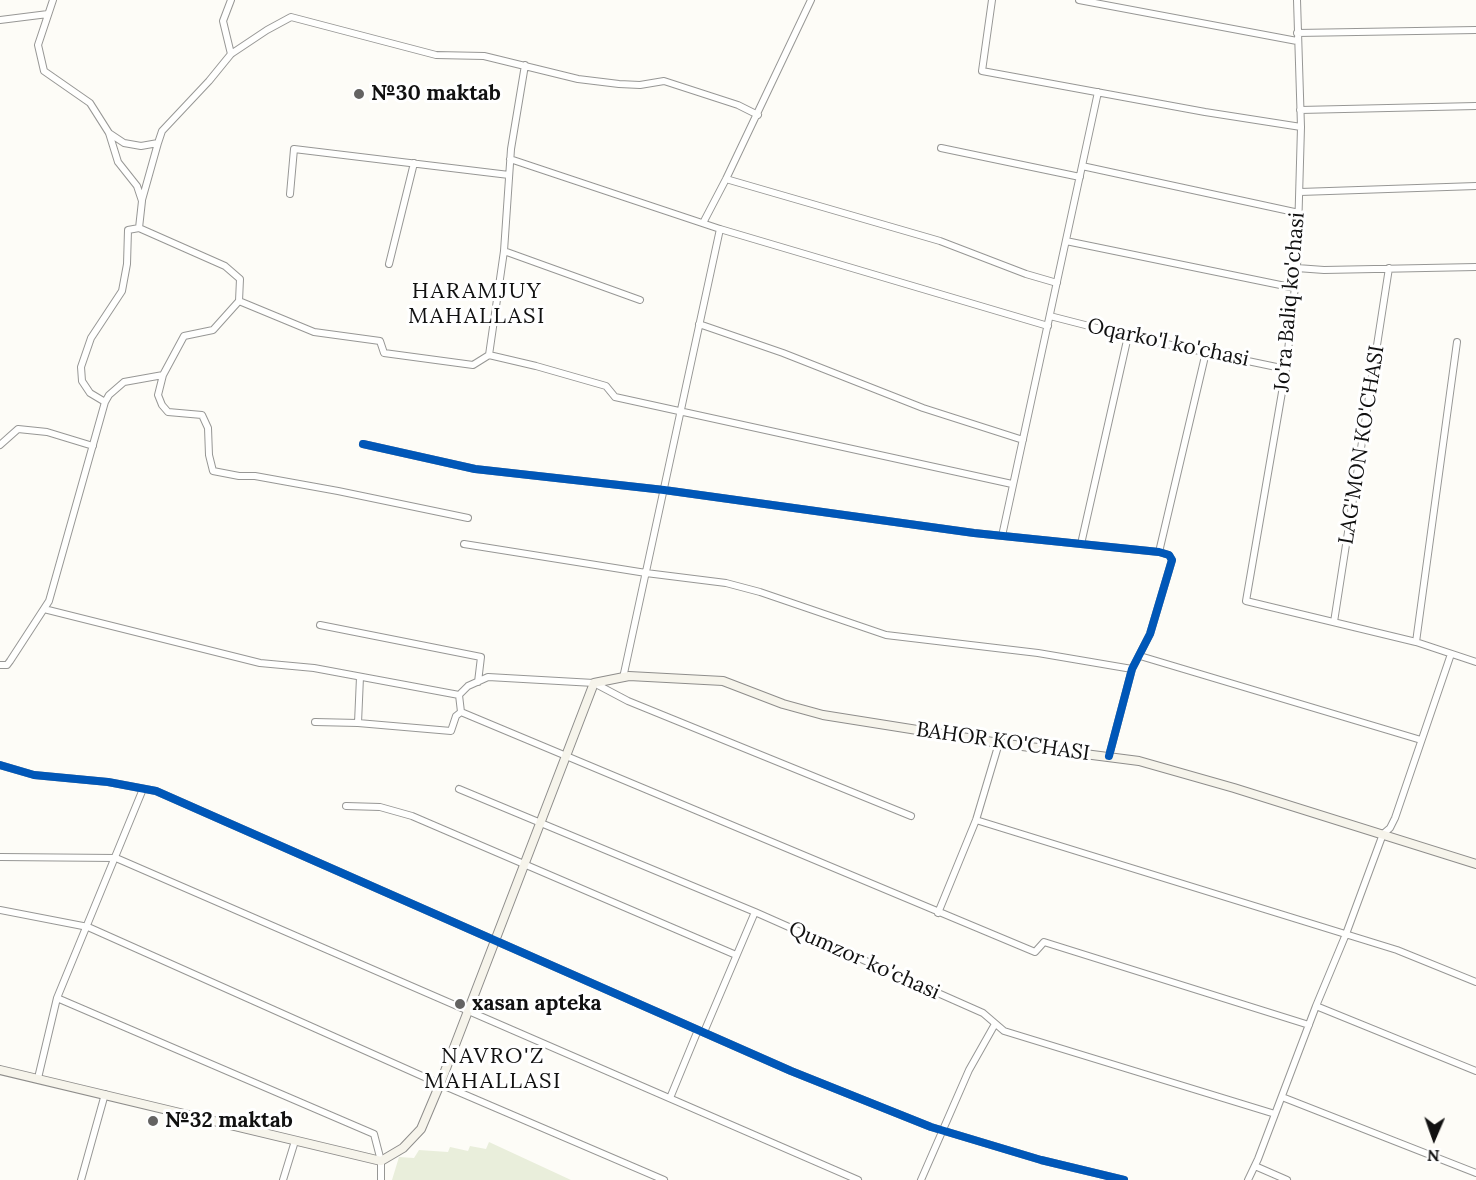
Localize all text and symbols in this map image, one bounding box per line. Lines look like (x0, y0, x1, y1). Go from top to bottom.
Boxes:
place label: №30 maktab (371, 81, 501, 107)
marker: №30 maktab (352, 87, 366, 101)
street label: Jo'ra Baliq ko'chasi (1270, 211, 1310, 393)
district label: HARAMJUY MAHALLASI (408, 279, 546, 330)
street label: Oqarko'l ko'chasi (1085, 314, 1251, 372)
street label: LAG'MON KO'CHASI (1334, 344, 1390, 546)
street label: BAHOR KO'CHASI (915, 717, 1091, 767)
street label: Qumzor ko'chasi (784, 916, 944, 1006)
place label: xasan apteka (472, 991, 602, 1017)
marker: xasan apteka (453, 997, 467, 1011)
district label: NAVRO'Z MAHALLASI (424, 1044, 562, 1096)
place label: №32 maktab (165, 1108, 293, 1134)
north arrow (1404, 1108, 1464, 1168)
marker: №32 maktab (146, 1114, 160, 1128)
text: N (1427, 1146, 1440, 1166)

